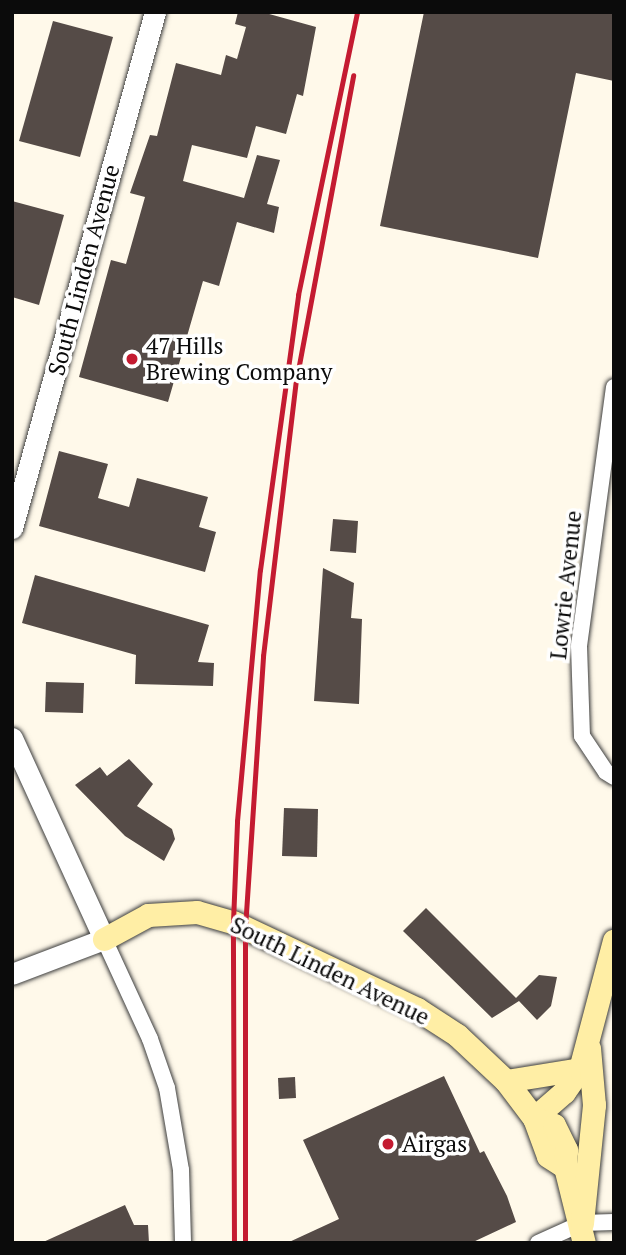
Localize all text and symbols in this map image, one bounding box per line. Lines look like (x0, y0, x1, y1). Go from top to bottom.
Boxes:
street label: South Linden Avenue (42, 161, 126, 379)
place label: 47 Hills Brewing Company (146, 332, 332, 386)
marker: 47 Hills Brewing Company (124, 351, 140, 367)
street label: Lowrie Avenue (544, 509, 588, 661)
street label: South Linden Avenue (226, 911, 434, 1031)
place label: Airgas (402, 1130, 467, 1158)
marker: Airgas (380, 1136, 396, 1152)

